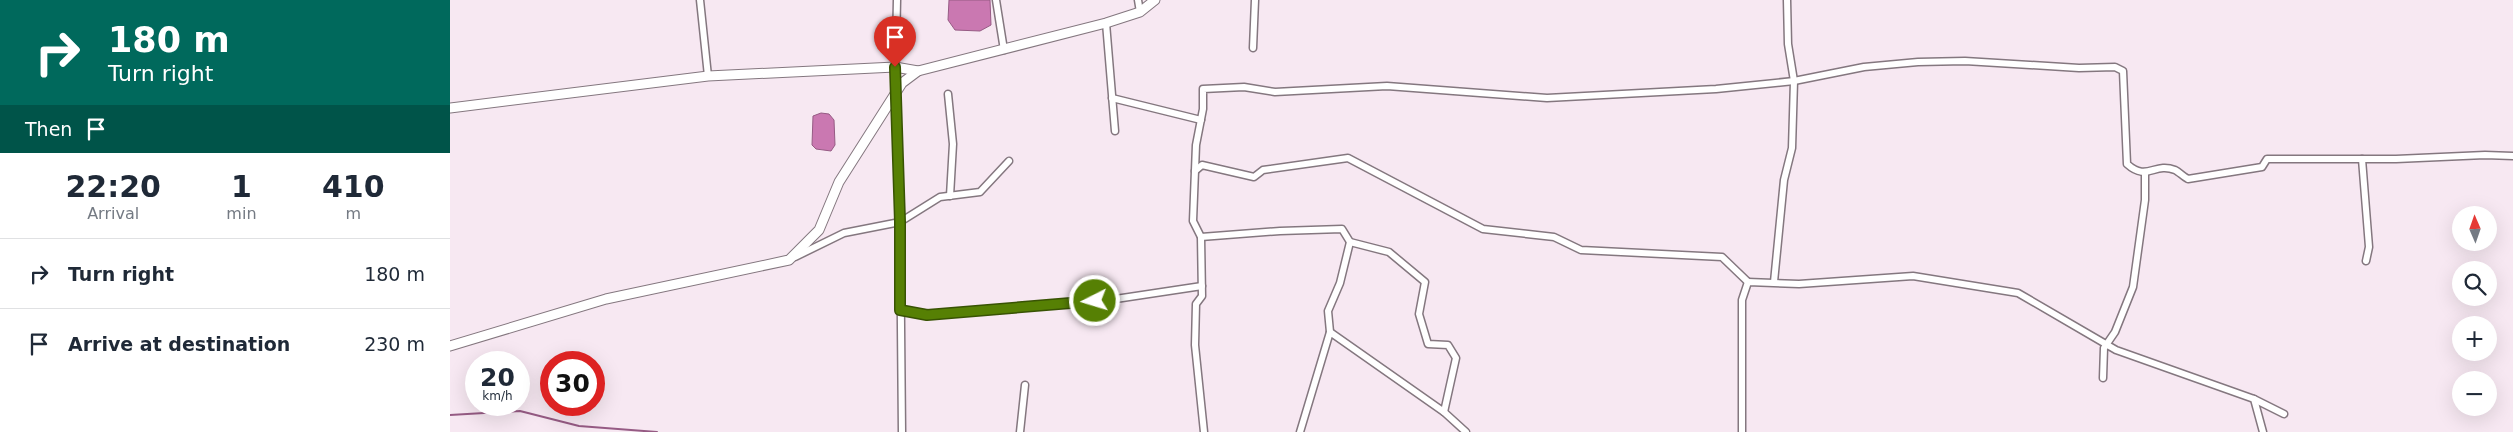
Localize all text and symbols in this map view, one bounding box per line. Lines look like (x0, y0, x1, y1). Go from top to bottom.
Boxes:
pin (874, 16, 916, 67)
icon: right (25, 20, 90, 85)
text: 180 m (108, 20, 230, 60)
icon: arrive (881, 23, 909, 51)
text: Turn right (108, 61, 213, 86)
icon: arrive (82, 115, 110, 143)
text: Then (25, 118, 72, 140)
text: 22:20 (65, 169, 161, 204)
text: 1 (231, 169, 252, 204)
text: 410 (322, 169, 385, 204)
text: Arrival (87, 204, 139, 223)
text: min (226, 204, 257, 223)
text: m (345, 204, 361, 223)
north arrow (2452, 206, 2498, 251)
map controls (2452, 206, 2497, 416)
icon: right (25, 260, 53, 288)
button: search (2452, 261, 2497, 306)
text: Turn right (68, 263, 174, 285)
text: 180 m (364, 263, 425, 285)
position arrow (1068, 274, 1120, 326)
button: + (2452, 316, 2497, 361)
icon: arrive (25, 330, 53, 358)
text: Arrive at destination (68, 333, 290, 355)
text: 230 m (364, 333, 425, 355)
speed limit sign: 30 (540, 351, 605, 416)
text: 20 (480, 363, 515, 392)
button: − (2452, 371, 2497, 416)
text: km/h (482, 389, 513, 403)

